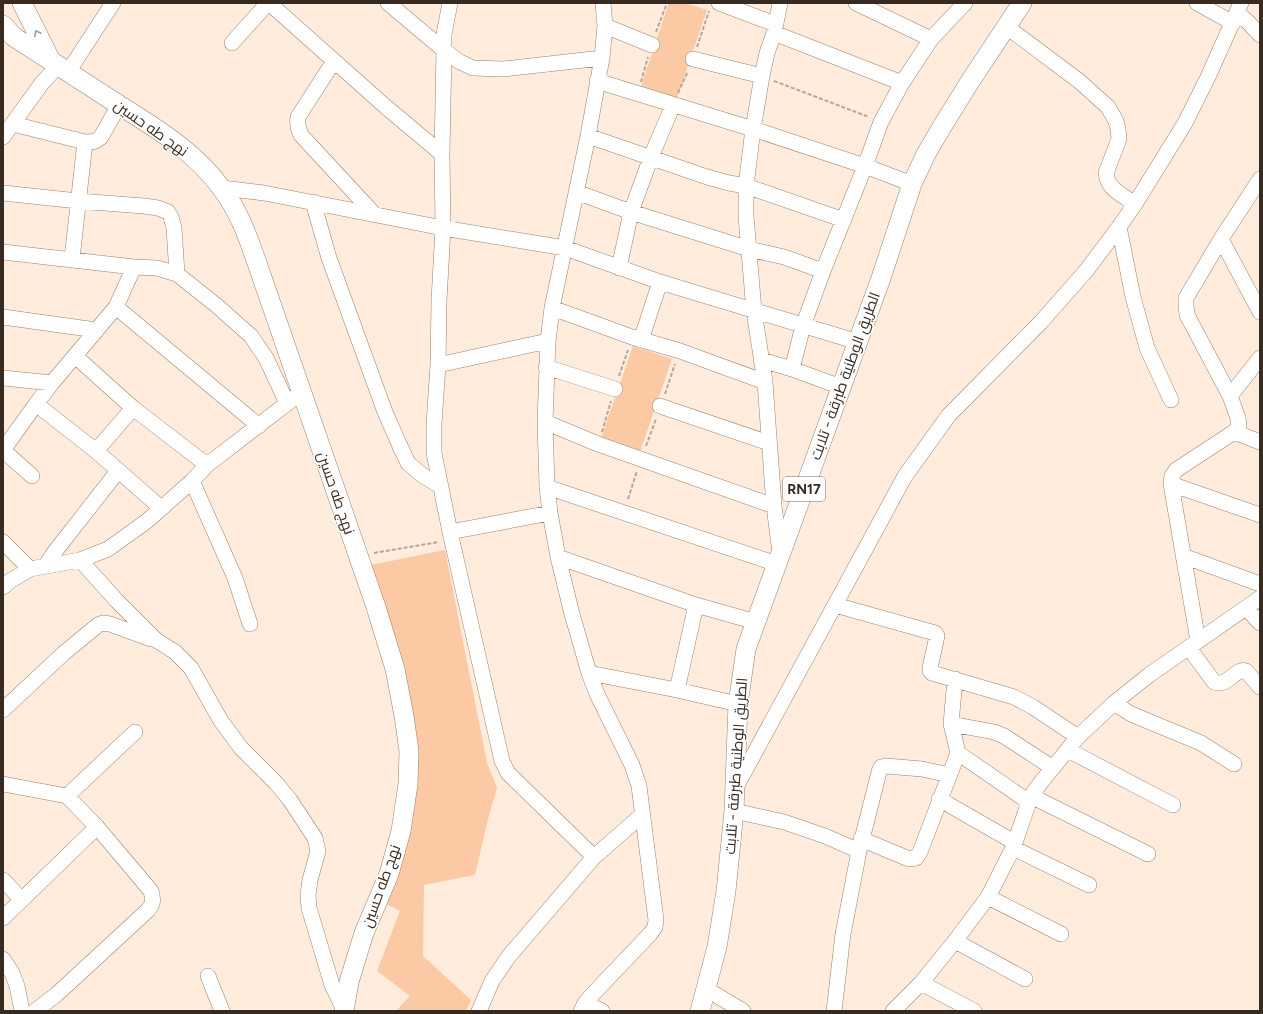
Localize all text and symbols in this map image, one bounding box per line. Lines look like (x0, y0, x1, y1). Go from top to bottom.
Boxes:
one-way arrow (34, 29, 42, 37)
street label: نهج طه حسين (109, 96, 192, 162)
street label: الطريق الوطنية طبرقة - تلابت (806, 290, 885, 463)
street label: نهج طه حسين (311, 449, 359, 538)
road number: RN17 (783, 477, 825, 501)
street label: الطريق الوطنية طبرقة - تلابت (721, 677, 752, 855)
street label: نهج طه حسين (358, 842, 406, 930)

